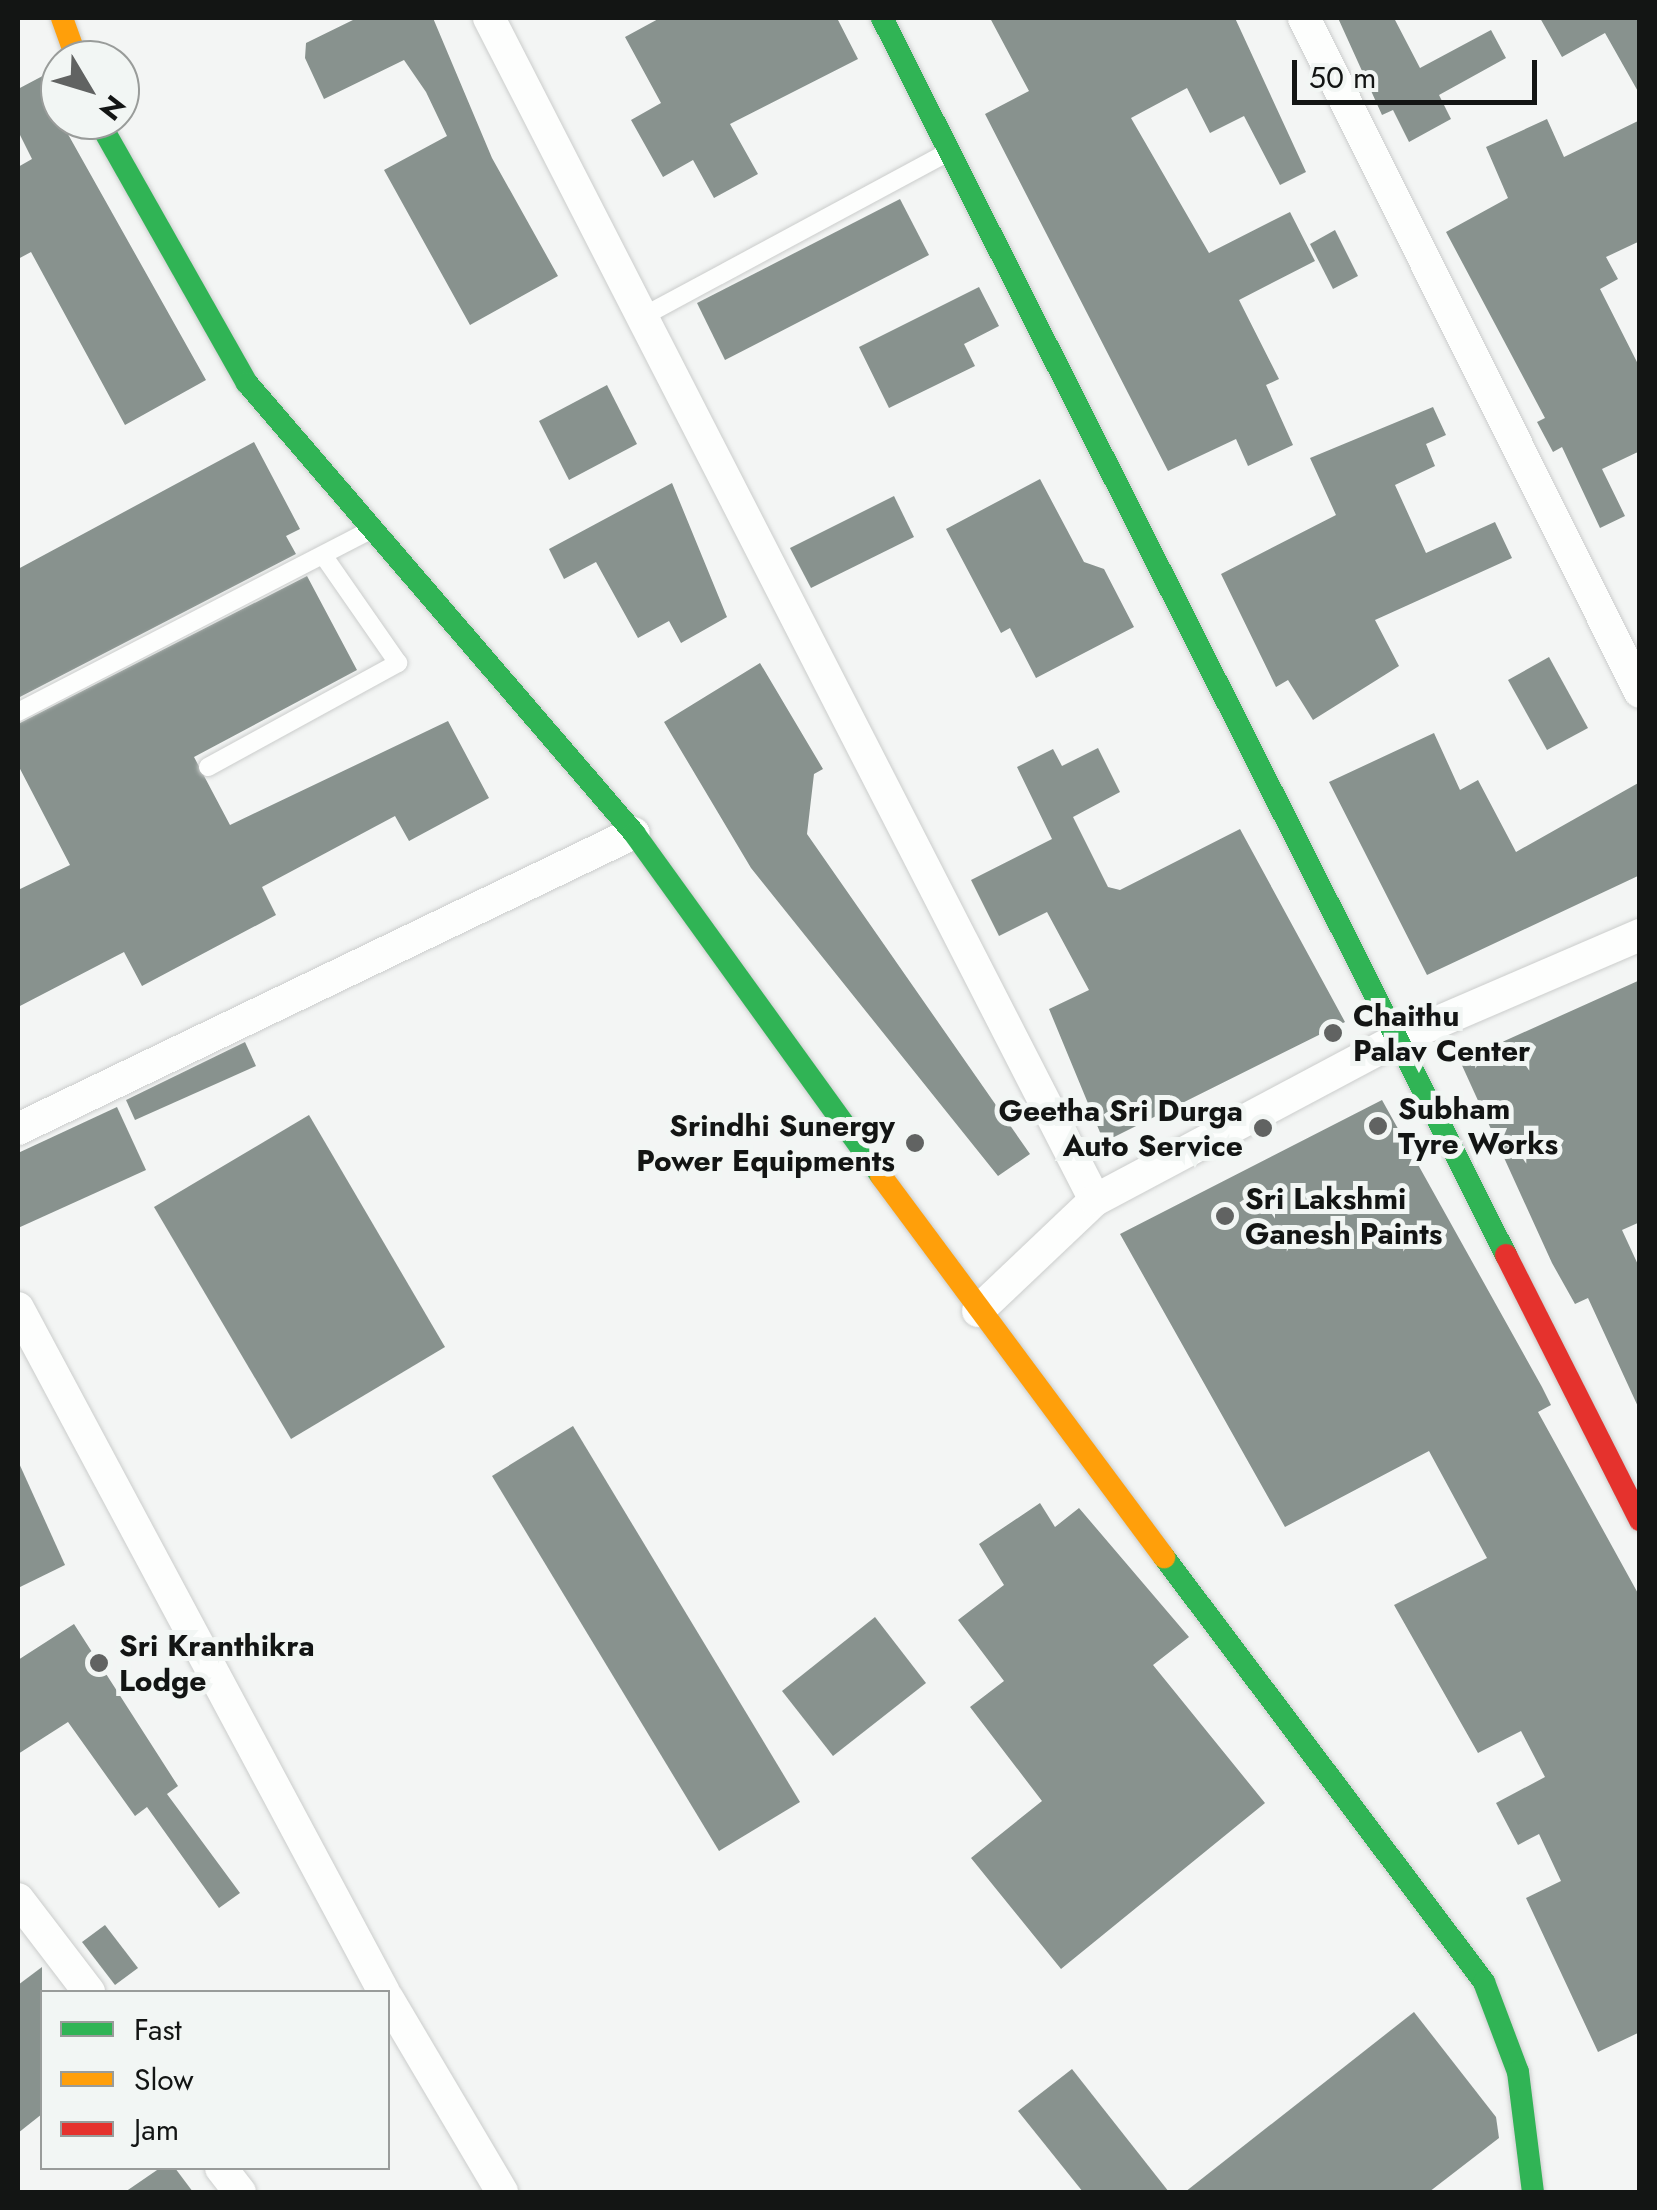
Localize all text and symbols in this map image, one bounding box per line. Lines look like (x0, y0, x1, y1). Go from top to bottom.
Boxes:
north arrow (40, 40, 140, 140)
scale bar (1297, 40, 1542, 102)
text: 50 m (1309, 56, 1376, 99)
text: N (89, 86, 135, 129)
place label: Chaithu Palav Center (1353, 998, 1530, 1068)
marker: Chaithu Palav Center (1322, 1022, 1344, 1044)
place label: Subham Tyre Works (1398, 1091, 1558, 1162)
place label: Geetha Sri Durga Auto Service (998, 1093, 1243, 1164)
place label: Srindhi Sunergy Power Equipments (636, 1108, 895, 1178)
marker: Subham Tyre Works (1367, 1115, 1389, 1137)
marker: Geetha Sri Durga Auto Service (1252, 1117, 1274, 1139)
marker: Srindhi Sunergy Power Equipments (904, 1132, 926, 1154)
place label: Sri Lakshmi Ganesh Paints (1245, 1181, 1442, 1252)
marker: Sri Lakshmi Ganesh Paints (1214, 1205, 1236, 1227)
place label: Sri Kranthikra Lodge (119, 1628, 315, 1698)
marker: Sri Kranthikra Lodge (88, 1652, 110, 1674)
legend (40, 1990, 390, 2170)
text: Fast (134, 2008, 182, 2051)
text: Slow (134, 2058, 194, 2101)
text: Jam (134, 2108, 179, 2151)

